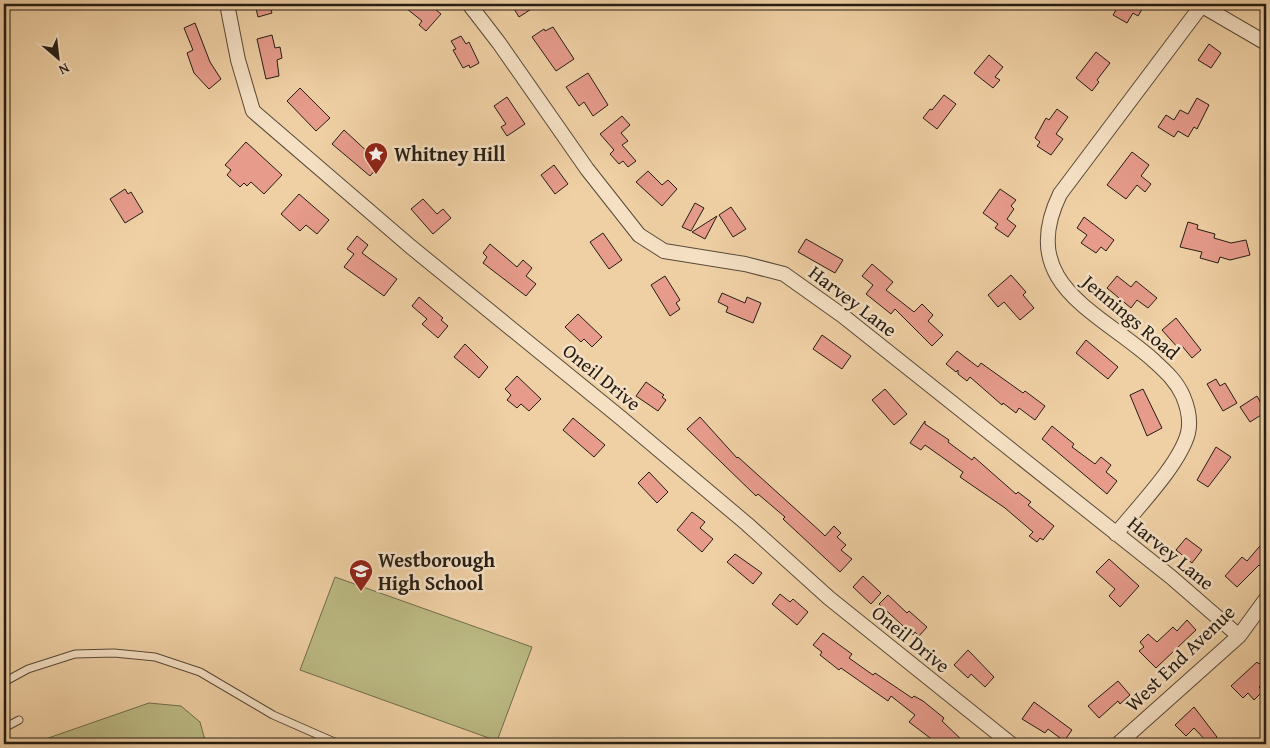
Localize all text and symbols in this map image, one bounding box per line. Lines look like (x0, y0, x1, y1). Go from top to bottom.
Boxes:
north arrow (32, 32, 82, 82)
text: N (55, 58, 73, 81)
place label: Whitney Hill (394, 139, 505, 168)
place icon: Whitney Hill (363, 141, 389, 175)
street label: Harvey Lane (803, 258, 904, 343)
street label: Jennings Road (1074, 265, 1187, 366)
street label: Oneil Drive (557, 336, 648, 417)
street label: Harvey Lane (1122, 509, 1221, 597)
place label: Westborough High School (378, 545, 495, 597)
school or university icon: Westborough High School (348, 558, 374, 592)
street label: Oneil Drive (866, 598, 957, 679)
street label: West End Avenue (1118, 598, 1241, 718)

